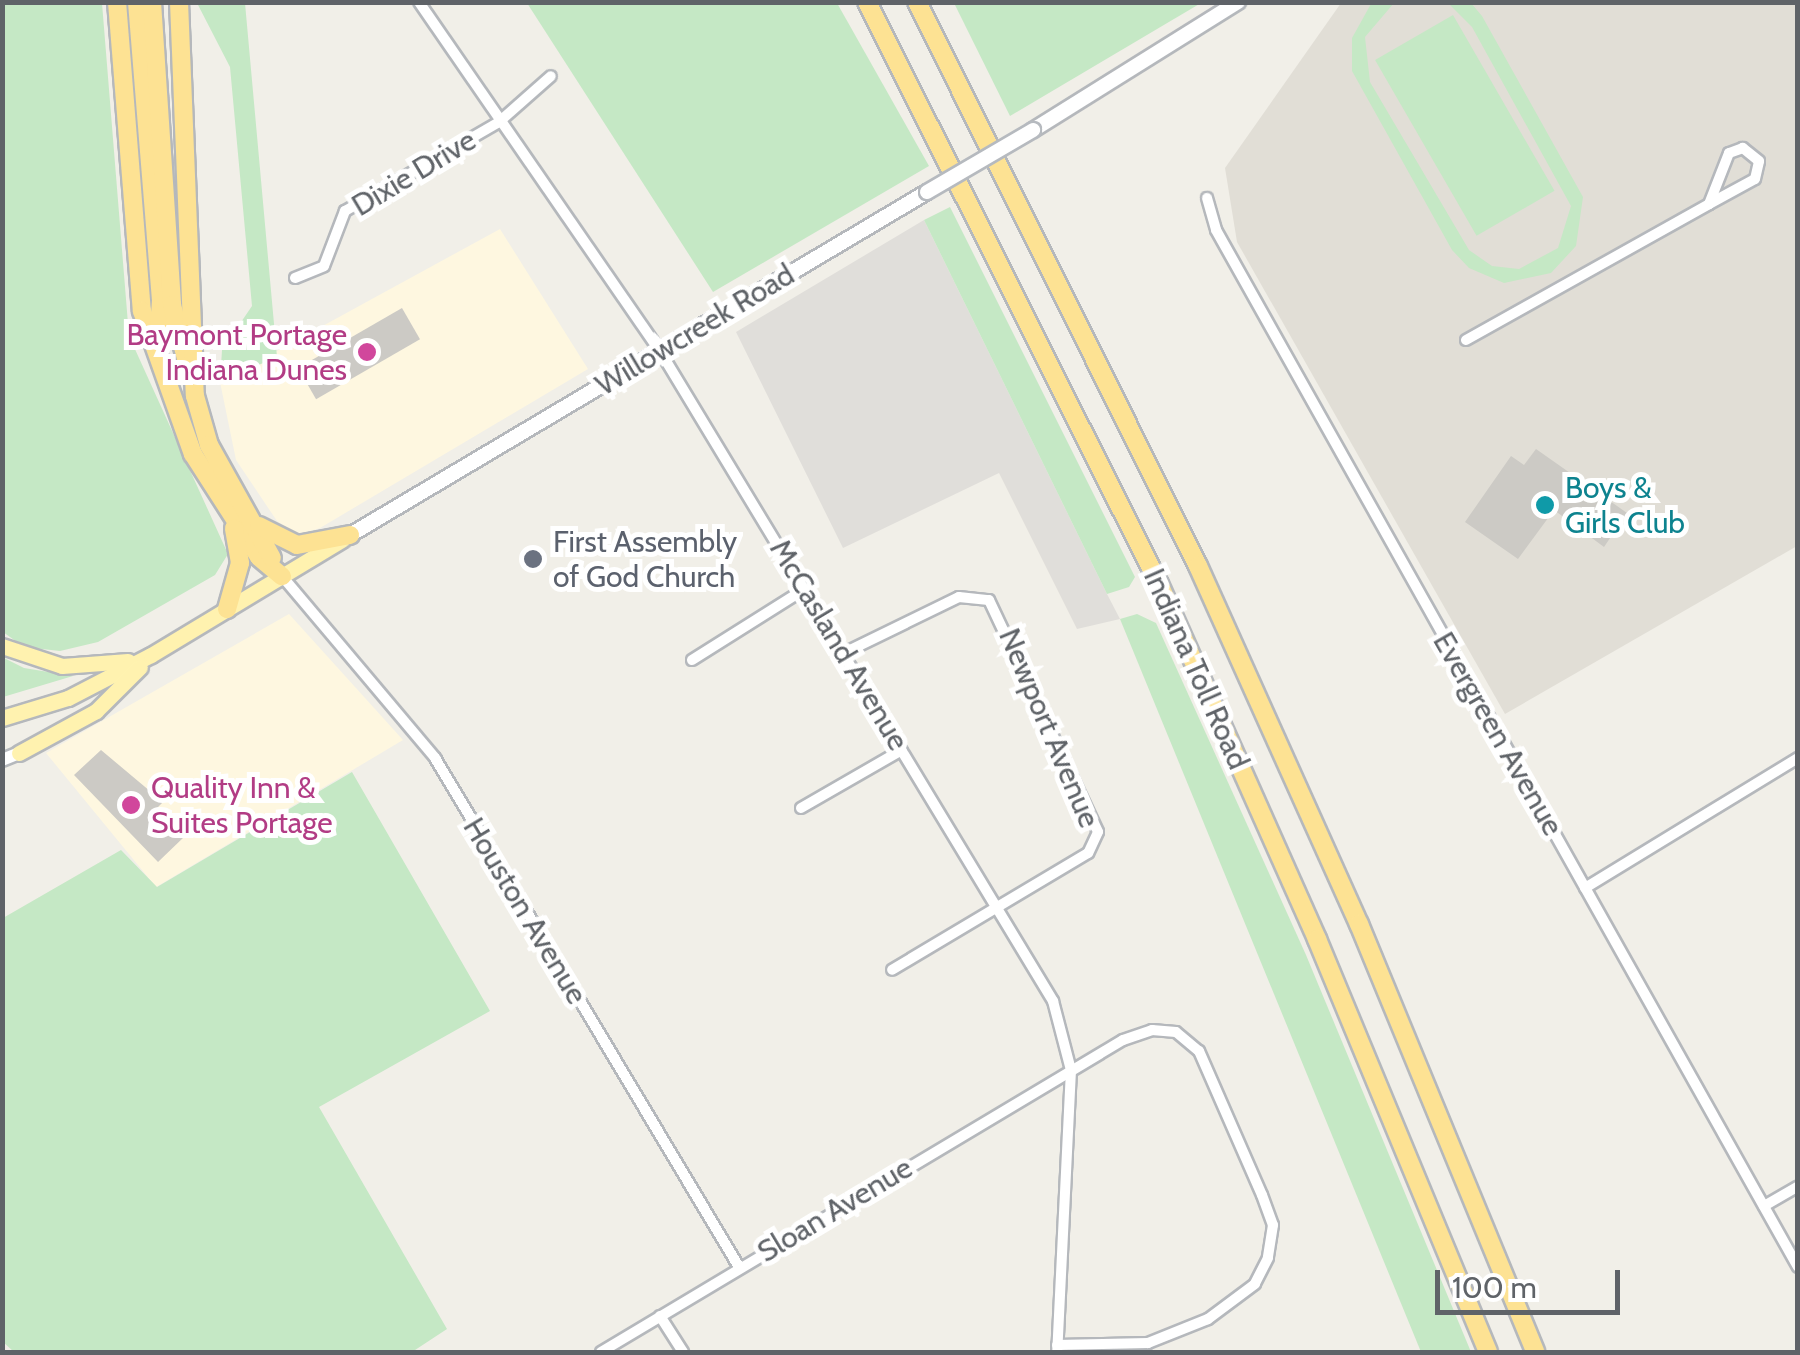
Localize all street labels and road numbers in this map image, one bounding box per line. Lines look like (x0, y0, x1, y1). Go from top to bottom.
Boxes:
street label: Dixie Drive (346, 122, 482, 224)
street label: Willowcreek Road (589, 257, 801, 403)
street label: McCasland Avenue (762, 533, 916, 757)
street label: Indiana Toll Road (1136, 563, 1256, 775)
street label: Newport Avenue (991, 623, 1107, 833)
street label: Evergreen Avenue (1425, 626, 1571, 842)
street label: Houston Avenue (455, 811, 595, 1011)
street label: Sloan Avenue (751, 1150, 919, 1270)

